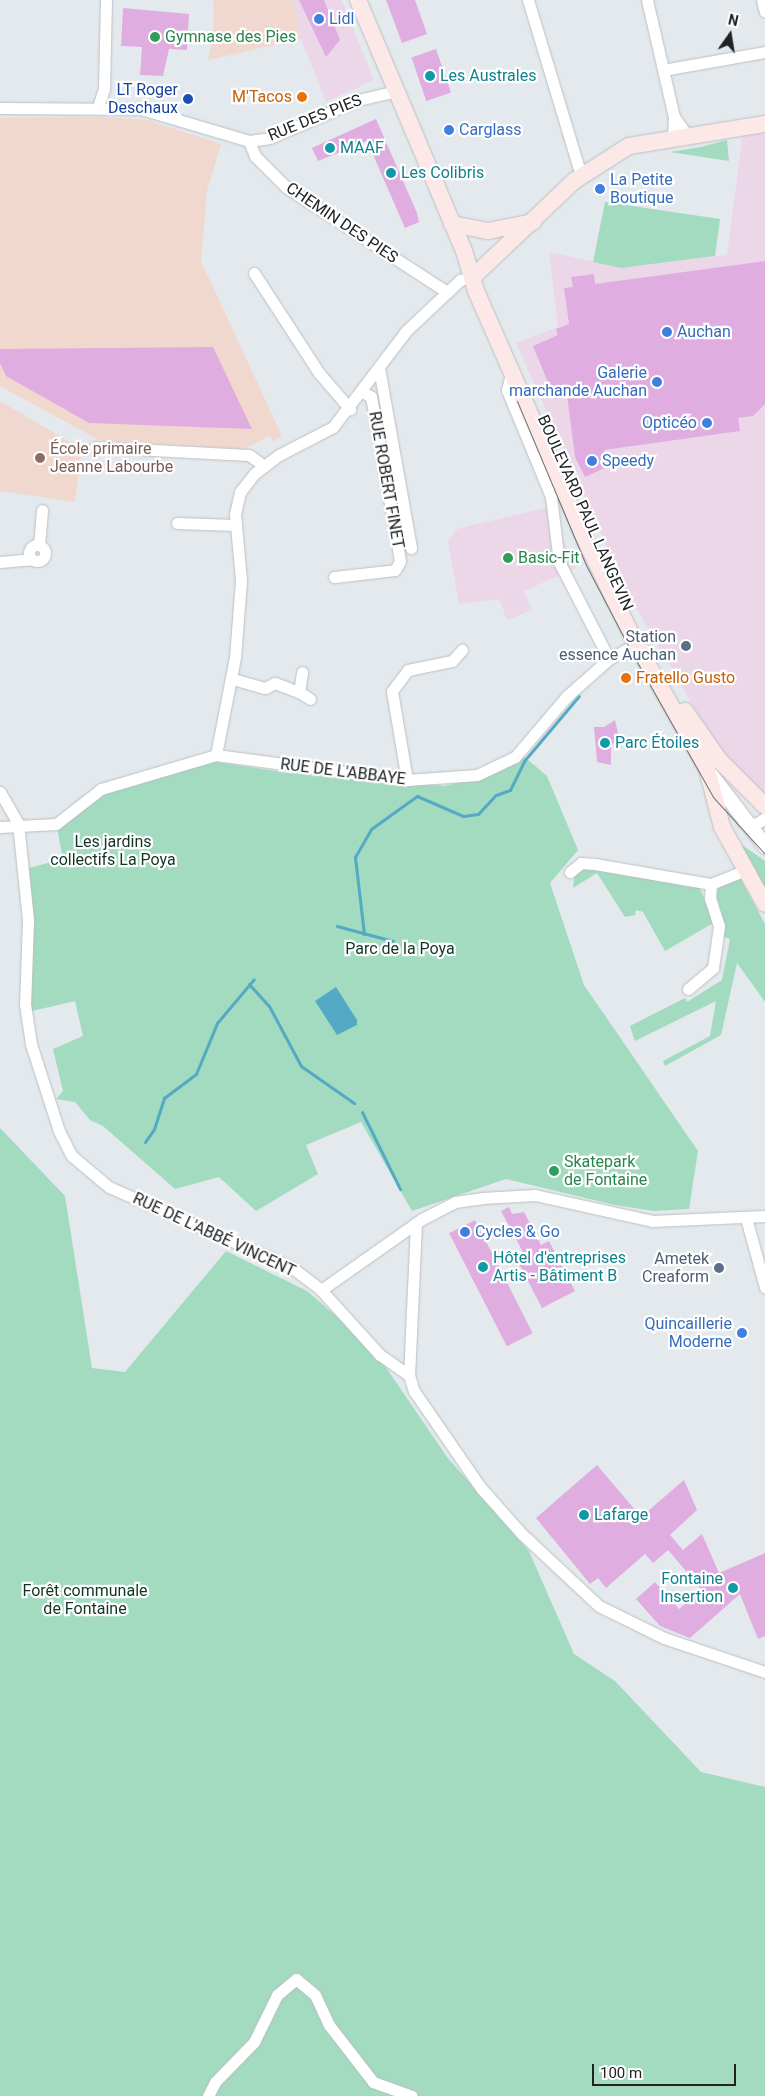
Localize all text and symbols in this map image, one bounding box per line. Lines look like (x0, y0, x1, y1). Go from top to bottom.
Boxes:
place label: Lidl (329, 9, 354, 29)
north arrow (705, 10, 755, 60)
text: N (727, 11, 740, 29)
marker: Lidl (313, 13, 325, 25)
place label: Gymnase des Pies (165, 27, 296, 47)
marker: Gymnase des Pies (149, 31, 161, 43)
place label: Les Australes (440, 66, 536, 86)
marker: Les Australes (424, 70, 436, 82)
place label: LT Roger Deschaux (108, 80, 178, 118)
place label: M'Tacos (232, 87, 292, 107)
street label: RUE DES PIES (265, 90, 365, 146)
marker: M'Tacos (296, 91, 308, 103)
marker: LT Roger Deschaux (182, 93, 194, 105)
place label: Carglass (459, 120, 521, 140)
marker: Carglass (443, 124, 455, 136)
place label: MAAF (340, 138, 384, 158)
marker: MAAF (324, 142, 336, 154)
place label: Les Colibris (401, 163, 484, 183)
marker: Les Colibris (385, 167, 397, 179)
place label: La Petite Boutique (610, 170, 673, 208)
street label: CHEMIN DES PIES (282, 178, 402, 268)
marker: La Petite Boutique (594, 183, 606, 195)
place label: Auchan (677, 322, 731, 342)
marker: Auchan (661, 326, 673, 338)
place label: Galerie marchande Auchan (509, 363, 647, 401)
marker: Galerie marchande Auchan (651, 376, 663, 388)
street label: RUE ROBERT FINET (364, 410, 408, 550)
street label: BOULEVARD PAUL LANGEVIN (533, 412, 637, 614)
place label: Opticéo (642, 413, 697, 433)
marker: Opticéo (701, 417, 713, 429)
place label: École primaire Jeanne Labourbe (50, 439, 173, 477)
place label: Speedy (602, 451, 654, 471)
marker: École primaire Jeanne Labourbe (34, 452, 46, 464)
marker: Speedy (586, 455, 598, 467)
place label: Basic-Fit (518, 548, 580, 568)
marker: Basic-Fit (502, 552, 514, 564)
place label: Station essence Auchan (559, 627, 676, 665)
marker: Station essence Auchan (680, 640, 692, 652)
place label: Fratello Gusto (636, 668, 735, 688)
marker: Fratello Gusto (620, 672, 632, 684)
place label: Parc Étoiles (615, 733, 699, 753)
marker: Parc Étoiles (599, 737, 611, 749)
street label: RUE DE L'ABBAYE (279, 755, 407, 789)
park label: Les jardins collectifs La Poya (50, 832, 176, 870)
park label: Parc de la Poya (345, 939, 455, 959)
place label: Skatepark de Fontaine (564, 1152, 647, 1190)
marker: Skatepark de Fontaine (548, 1165, 560, 1177)
street label: RUE DE L'ABBÉ VINCENT (130, 1189, 298, 1281)
place label: Cycles & Go (475, 1222, 560, 1242)
marker: Cycles & Go (459, 1226, 471, 1238)
place label: Hôtel d'entreprises Artis - Bâtiment B (493, 1248, 626, 1286)
place label: Ametek Creaform (642, 1249, 709, 1287)
marker: Hôtel d'entreprises Artis - Bâtiment B (477, 1261, 489, 1273)
marker: Ametek Creaform (713, 1262, 725, 1274)
place label: Quincaillerie Moderne (644, 1314, 732, 1352)
marker: Quincaillerie Moderne (736, 1327, 748, 1339)
place label: Lafarge (594, 1505, 648, 1525)
marker: Lafarge (578, 1509, 590, 1521)
place label: Fontaine Insertion (660, 1569, 723, 1607)
park label: Forêt communale de Fontaine (22, 1581, 148, 1619)
marker: Fontaine Insertion (727, 1582, 739, 1594)
scale bar (595, 2054, 739, 2086)
text: 100 m (600, 2064, 642, 2082)

